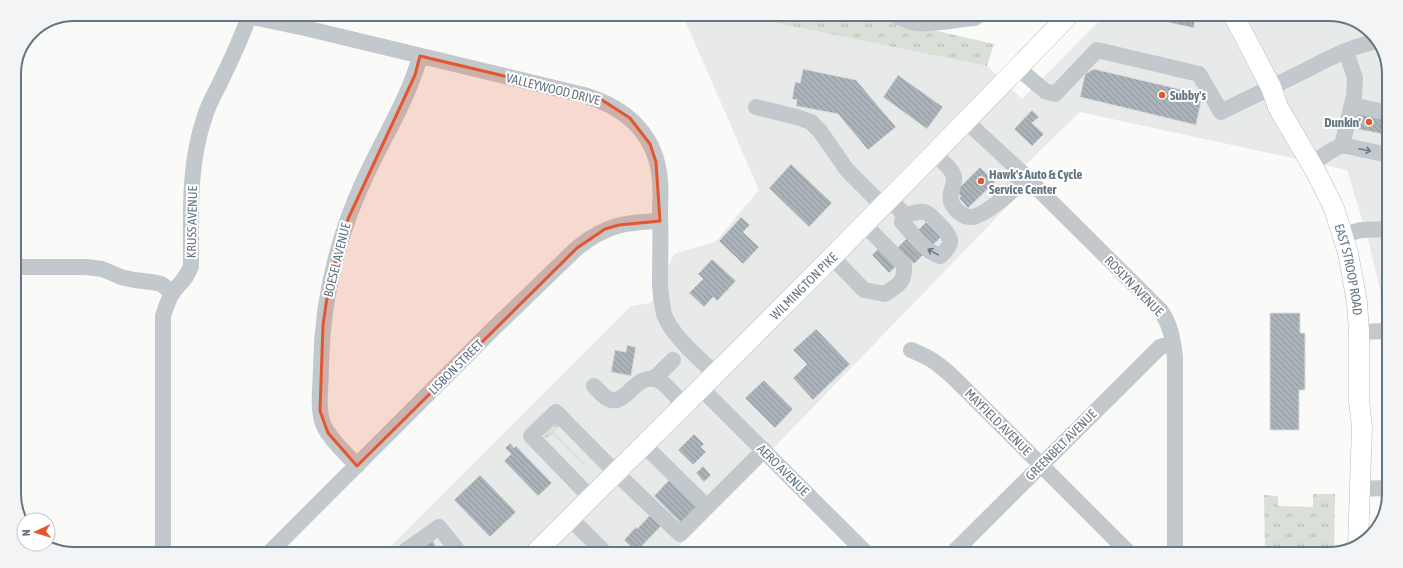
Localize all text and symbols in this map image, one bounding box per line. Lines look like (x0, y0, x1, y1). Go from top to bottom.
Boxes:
street label: VALLEYWOOD DRIVE (504, 70, 602, 108)
place label: Subby's (1170, 88, 1206, 103)
marker: Subby's (1157, 90, 1167, 100)
place label: Dunkin' (1324, 115, 1361, 130)
marker: Dunkin' (1364, 117, 1374, 127)
one-way arrow (1358, 147, 1371, 155)
place label: Hawk's Auto & Cycle Service Center (989, 167, 1082, 197)
marker: Hawk's Auto & Cycle Service Center (976, 176, 986, 186)
street label: KRUSS AVENUE (184, 185, 200, 258)
street label: BOESEL AVENUE (321, 221, 354, 299)
street label: EAST STROOP ROAD (1332, 222, 1365, 316)
one-way arrow (927, 248, 939, 256)
street label: WILMINGTON PIKE (767, 249, 840, 322)
street label: ROSLYN AVENUE (1102, 253, 1167, 319)
street label: LISBON STREET (425, 336, 487, 398)
street label: MAYFIELD AVENUE (962, 386, 1034, 458)
street label: GREENBELT AVENUE (1022, 406, 1100, 484)
street label: AERO AVENUE (754, 441, 812, 499)
north arrow (16, 512, 56, 552)
text: N (20, 529, 32, 536)

